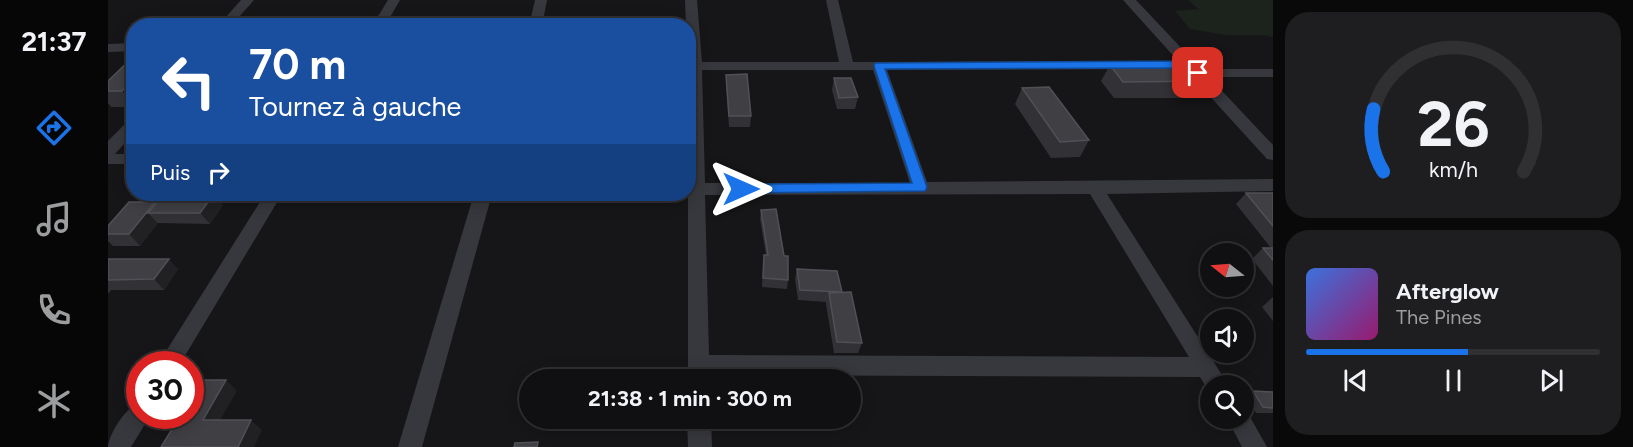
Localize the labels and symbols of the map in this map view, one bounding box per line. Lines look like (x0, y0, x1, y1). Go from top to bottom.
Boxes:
pin (1172, 47, 1223, 98)
position arrow (709, 157, 773, 221)
north arrow (1200, 243, 1254, 297)
speed limit sign: 30 (126, 351, 204, 429)

